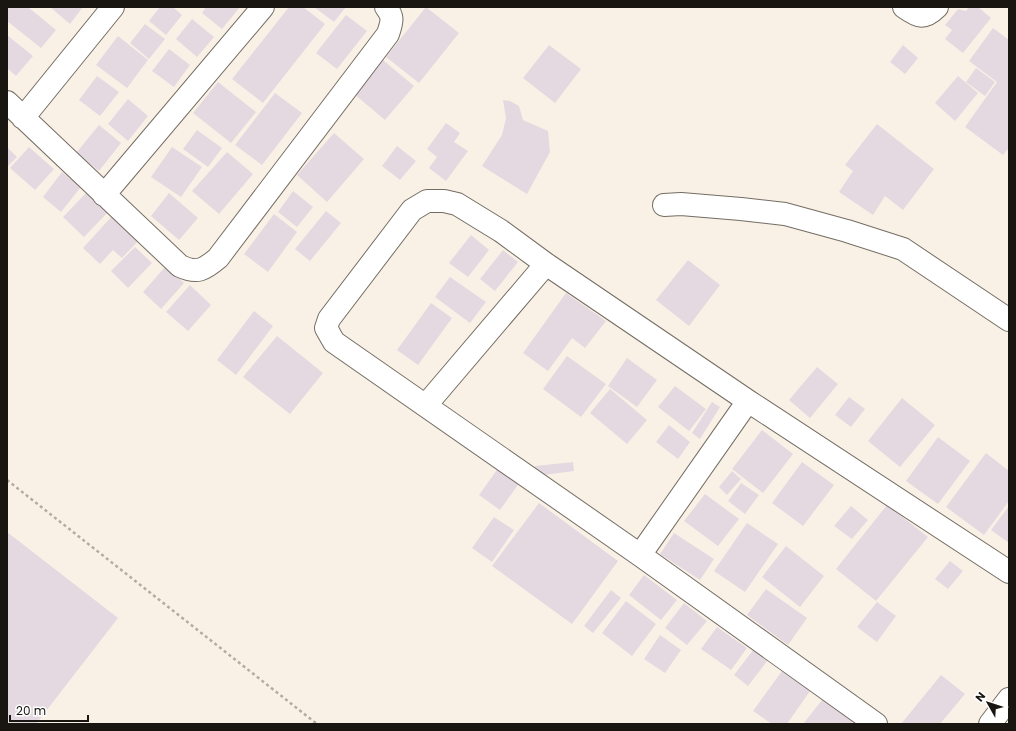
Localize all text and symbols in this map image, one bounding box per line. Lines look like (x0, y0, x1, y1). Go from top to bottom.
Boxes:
north arrow (968, 683, 1008, 723)
text: N (971, 688, 989, 705)
scale bar (10, 697, 88, 723)
text: 20 m (16, 702, 46, 719)

